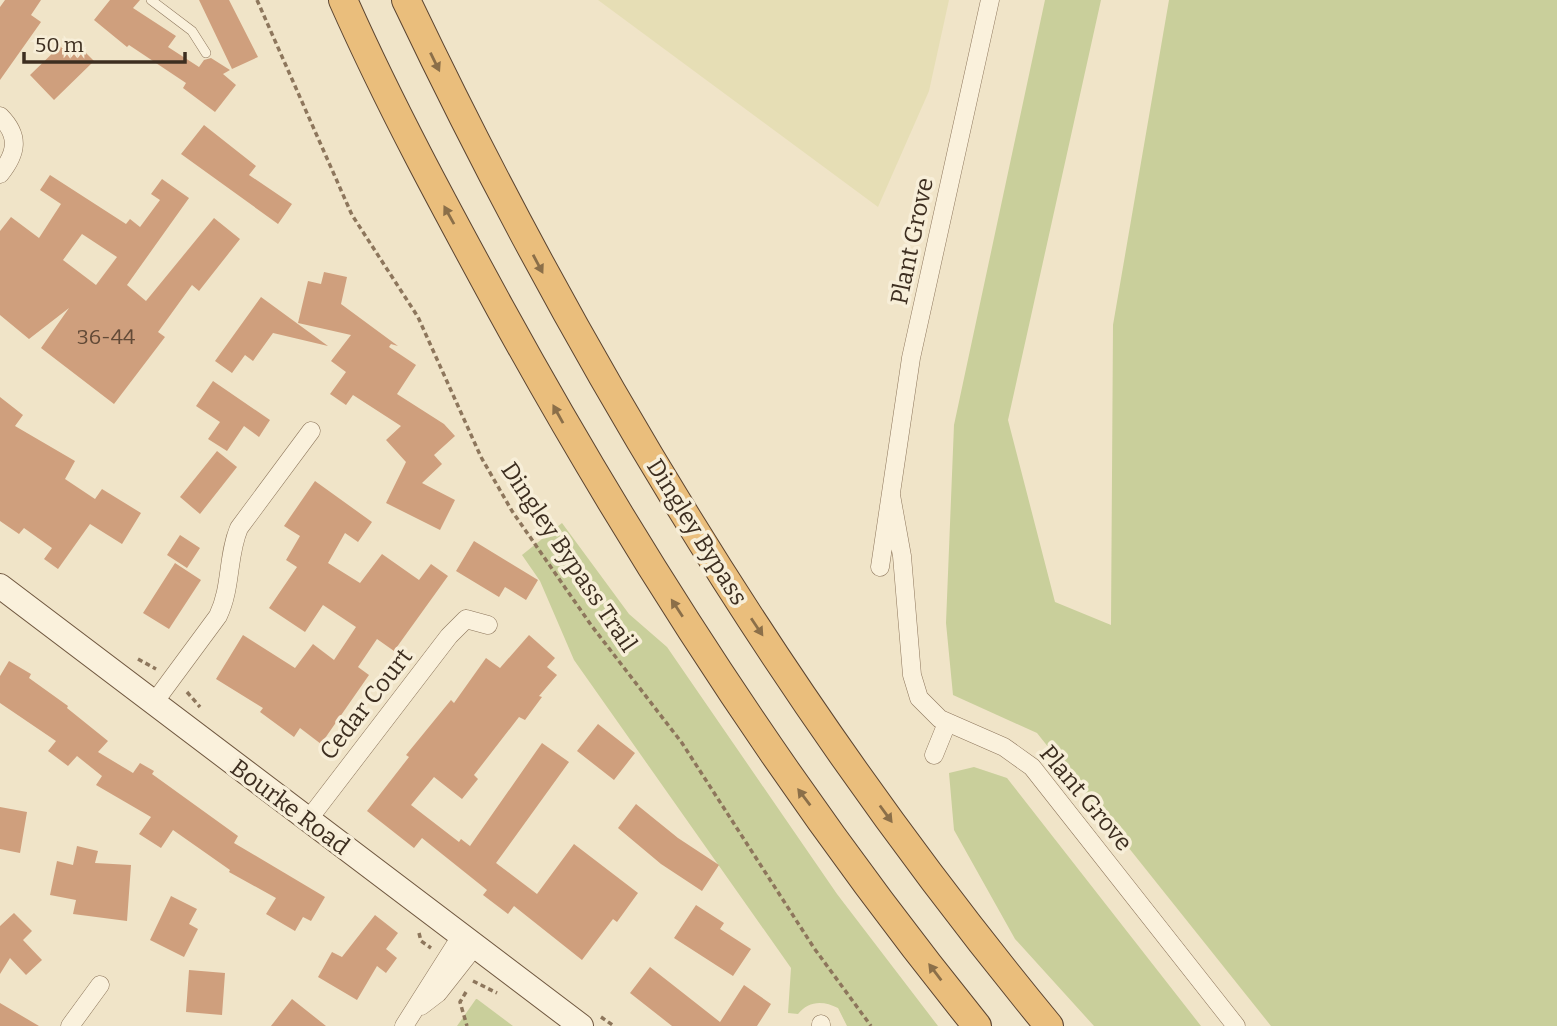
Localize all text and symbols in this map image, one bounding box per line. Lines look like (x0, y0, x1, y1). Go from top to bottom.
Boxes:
scale bar (24, 21, 186, 65)
text: 50 m (35, 32, 84, 58)
one-way arrow (429, 52, 441, 72)
street label: Plant Grove (885, 175, 939, 307)
one-way arrow (443, 205, 455, 225)
one-way arrow (532, 255, 544, 275)
house number: 36-44 (77, 324, 135, 350)
one-way arrow (553, 404, 565, 424)
street label: Dingley Bypass (641, 454, 753, 610)
street label: Dingley Bypass Trail (495, 457, 643, 657)
one-way arrow (671, 599, 684, 618)
one-way arrow (750, 617, 763, 637)
street label: Cedar Court (314, 643, 418, 765)
street label: Plant Grove (1034, 740, 1138, 856)
street label: Bourke Road (225, 753, 355, 861)
one-way arrow (797, 788, 811, 806)
one-way arrow (879, 805, 893, 823)
one-way arrow (928, 963, 942, 981)

